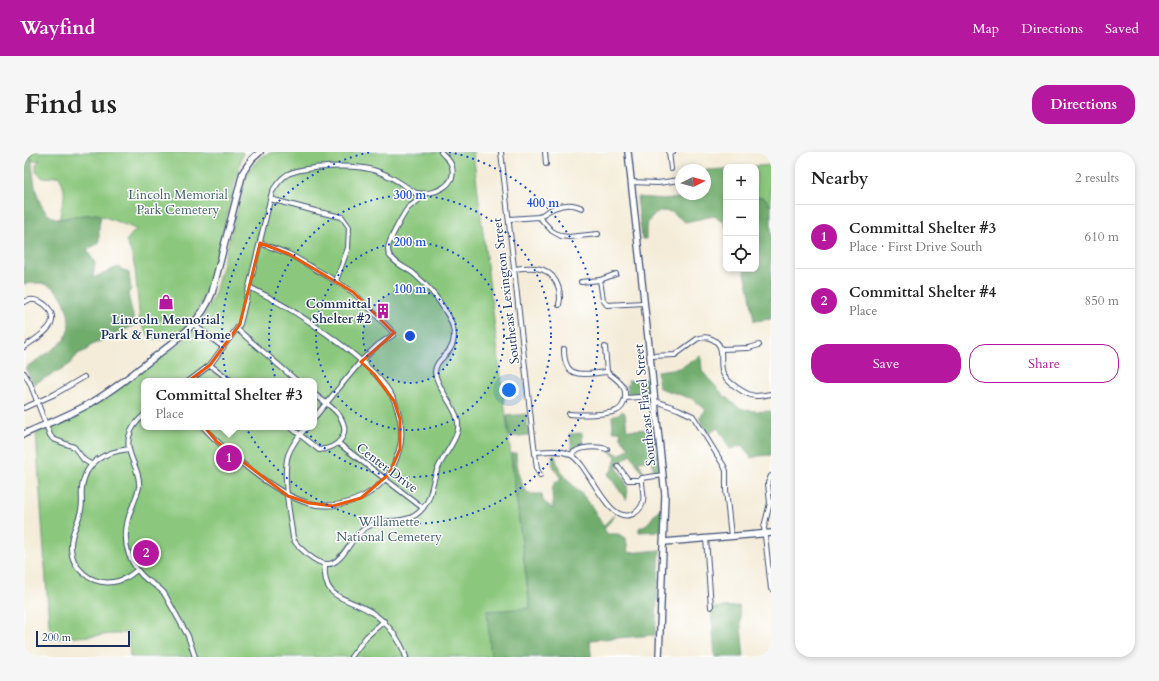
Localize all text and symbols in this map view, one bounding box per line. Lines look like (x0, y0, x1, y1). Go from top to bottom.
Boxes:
text: Wayfind (20, 15, 95, 41)
text: Map (973, 19, 999, 38)
text: Directions (1021, 19, 1083, 38)
text: Saved (1105, 19, 1139, 38)
text: Find us (24, 85, 117, 123)
button: Directions (1032, 85, 1135, 124)
north arrow (675, 164, 711, 200)
map controls (723, 164, 759, 272)
button: + (723, 164, 759, 200)
text: Nearby (811, 167, 868, 190)
text: 2 results (1075, 169, 1119, 187)
park label: Lincoln Memorial Park Cemetery (128, 186, 228, 219)
text: 300 m (394, 187, 427, 203)
text: 400 m (527, 195, 560, 211)
button: − (723, 200, 759, 236)
street label: Southeast Lexington Street (488, 217, 524, 365)
text: Committal Shelter #3 (849, 218, 996, 238)
text: 1 (821, 228, 827, 246)
text: 610 m (1085, 228, 1119, 246)
text: 200 m (394, 234, 427, 250)
button: locate (723, 236, 759, 272)
text: Place · First Drive South (849, 238, 982, 256)
text: 100 m (394, 281, 427, 297)
text: Committal Shelter #4 (849, 282, 996, 302)
text: 2 (821, 292, 827, 310)
text: 850 m (1085, 292, 1119, 310)
shop icon: Lincoln Memorial Park & Funeral Home (157, 293, 175, 311)
place label: Committal Shelter #2 (306, 295, 371, 328)
building icon: Committal Shelter #2 (374, 302, 392, 320)
text: Place (849, 302, 877, 320)
place label: Lincoln Memorial Park & Funeral Home (101, 311, 231, 344)
centre of rings (403, 329, 417, 343)
street label: Southeast Flavel Street (630, 343, 660, 467)
button: Save (811, 344, 961, 383)
button: Share (969, 344, 1119, 383)
popup (141, 378, 317, 430)
your location (499, 380, 519, 400)
text: Committal Shelter #3 (155, 385, 303, 405)
text: Place (155, 405, 184, 423)
street label: Center Drive (352, 439, 422, 497)
pin: 1 (216, 443, 242, 473)
park label: Willamette National Cemetery (336, 513, 442, 546)
pin: 2 (133, 538, 159, 568)
scale bar (36, 629, 130, 648)
text: 200 m (42, 630, 71, 645)

